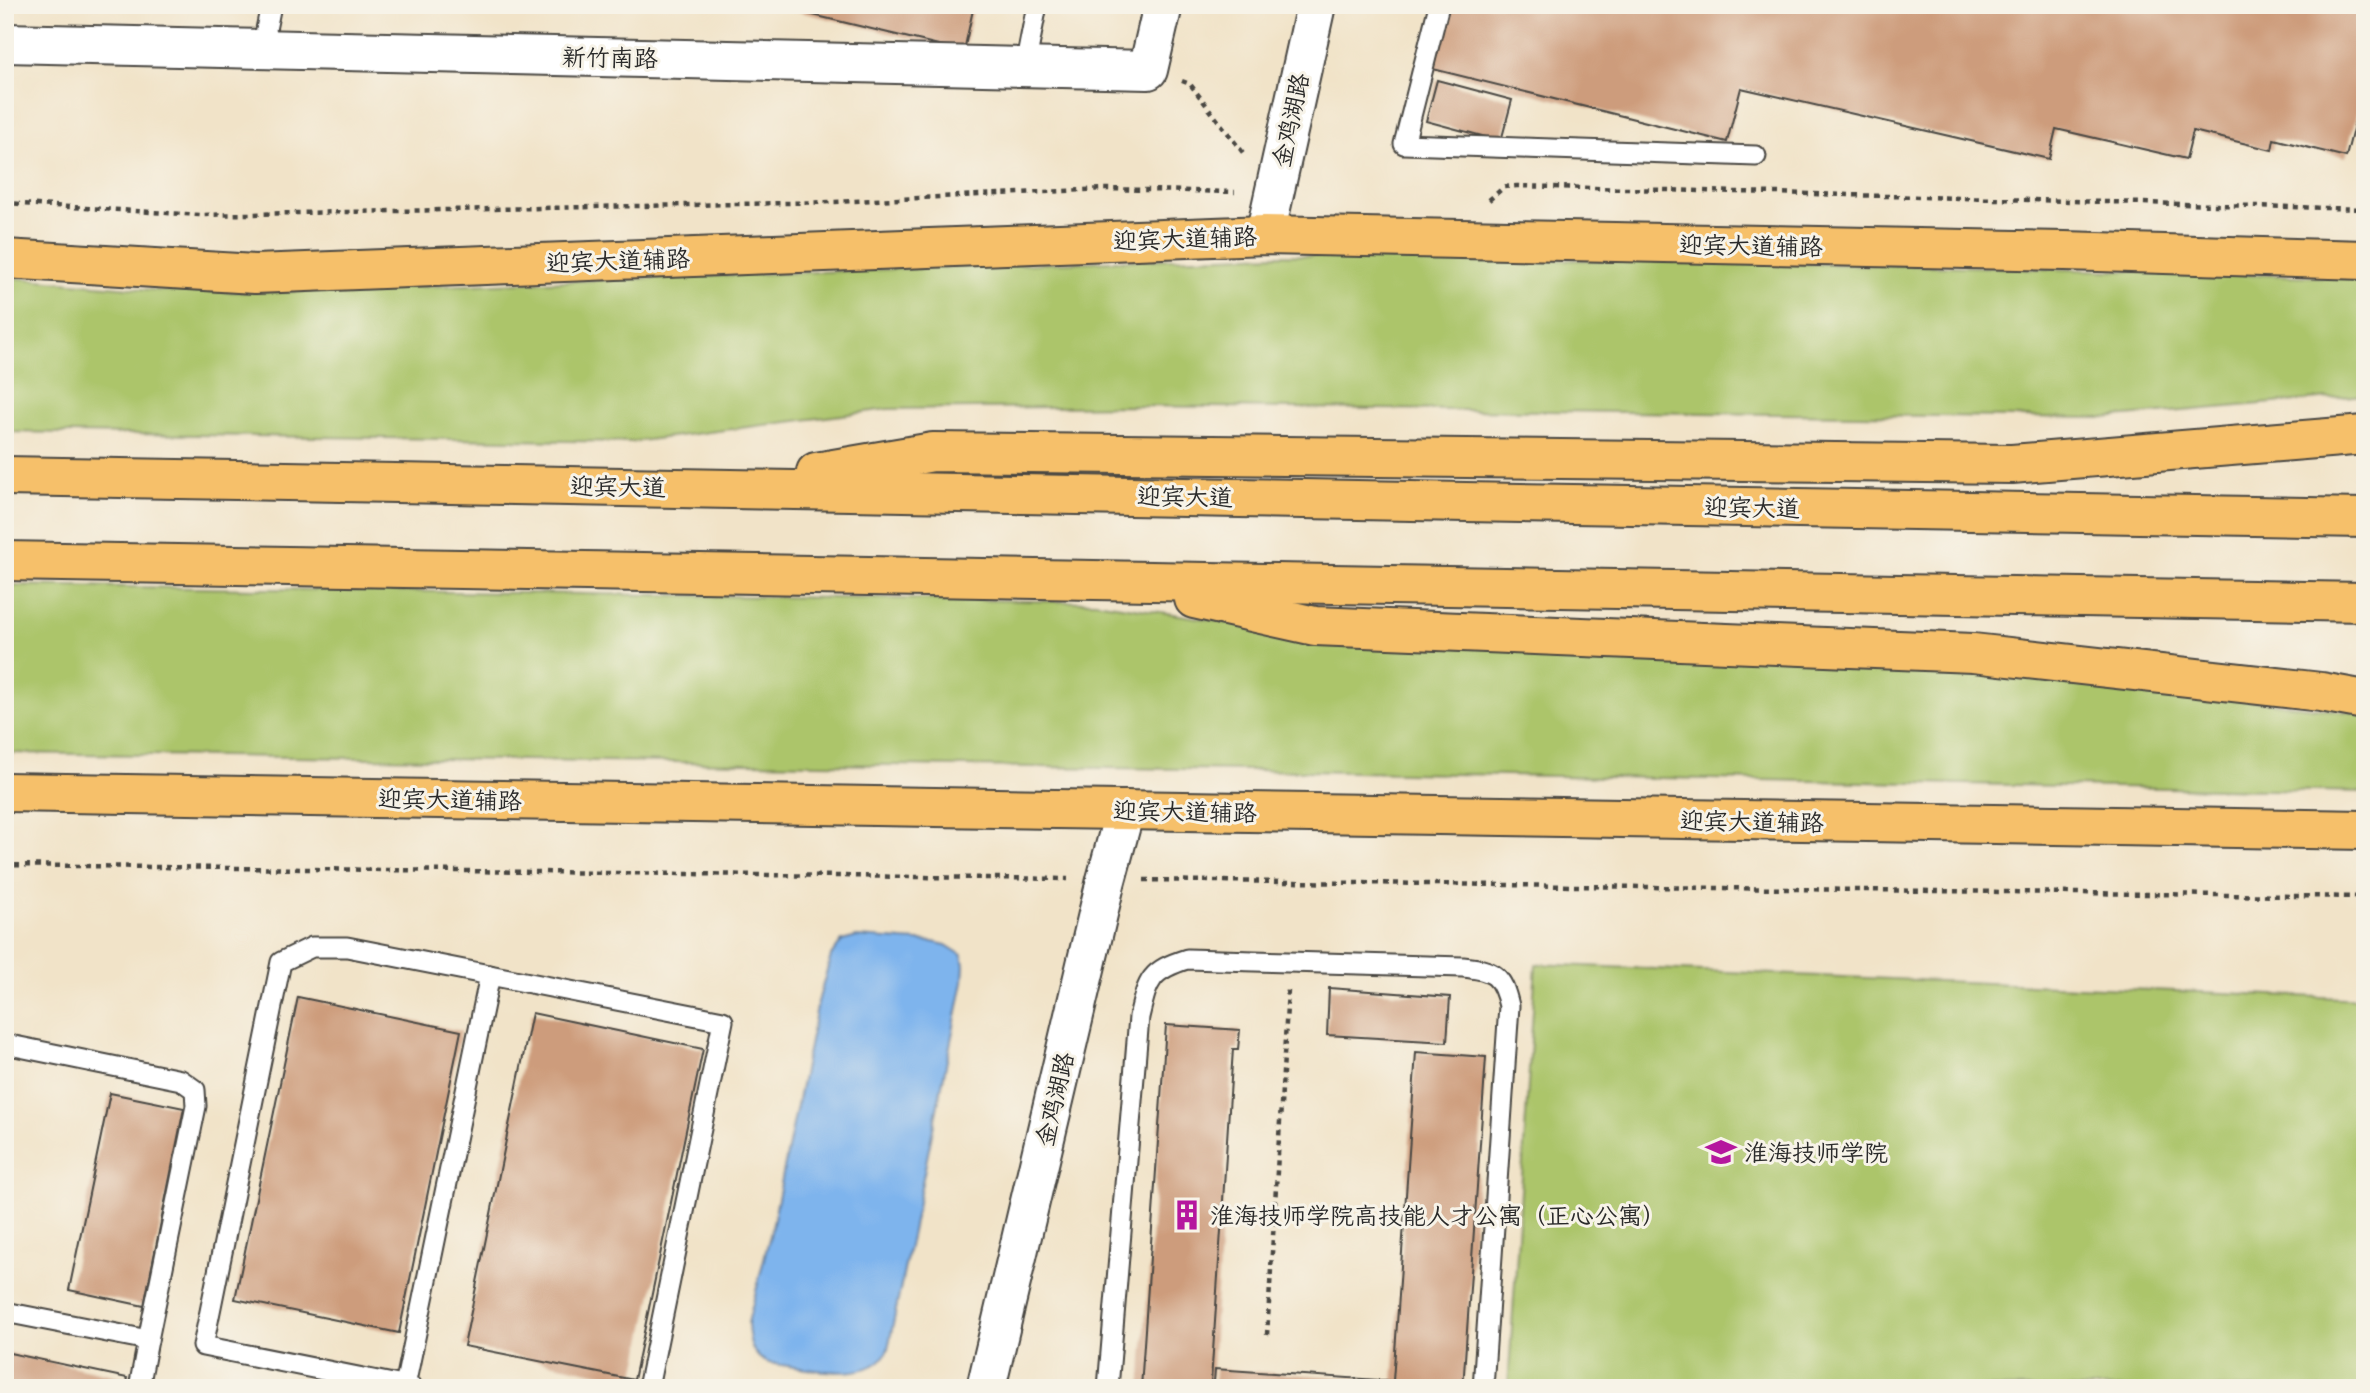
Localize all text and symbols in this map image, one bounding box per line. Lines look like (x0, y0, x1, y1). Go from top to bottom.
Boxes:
street label: 新竹南路 (562, 41, 658, 73)
street label: 金鸡湖路 (1265, 70, 1315, 170)
street label: 迎宾大道辅路 (1113, 220, 1257, 256)
street label: 迎宾大道辅路 (1679, 229, 1823, 261)
street label: 迎宾大道辅路 (546, 242, 690, 278)
street label: 迎宾大道 (570, 470, 666, 502)
street label: 迎宾大道 (1137, 480, 1233, 512)
street label: 迎宾大道 (1704, 491, 1800, 523)
street label: 迎宾大道辅路 (378, 783, 522, 815)
street label: 迎宾大道辅路 (1113, 795, 1257, 827)
street label: 迎宾大道辅路 (1680, 805, 1824, 837)
street label: 金鸡湖路 (1029, 1049, 1079, 1149)
school or university icon: 淮海技师学院 (1704, 1135, 1738, 1169)
place label: 淮海技师学院 (1744, 1137, 1888, 1167)
building icon: 淮海技师学院高技能人才公寓（正心公寓） (1170, 1198, 1204, 1232)
place label: 淮海技师学院高技能人才公寓（正心公寓） (1210, 1200, 1666, 1230)

